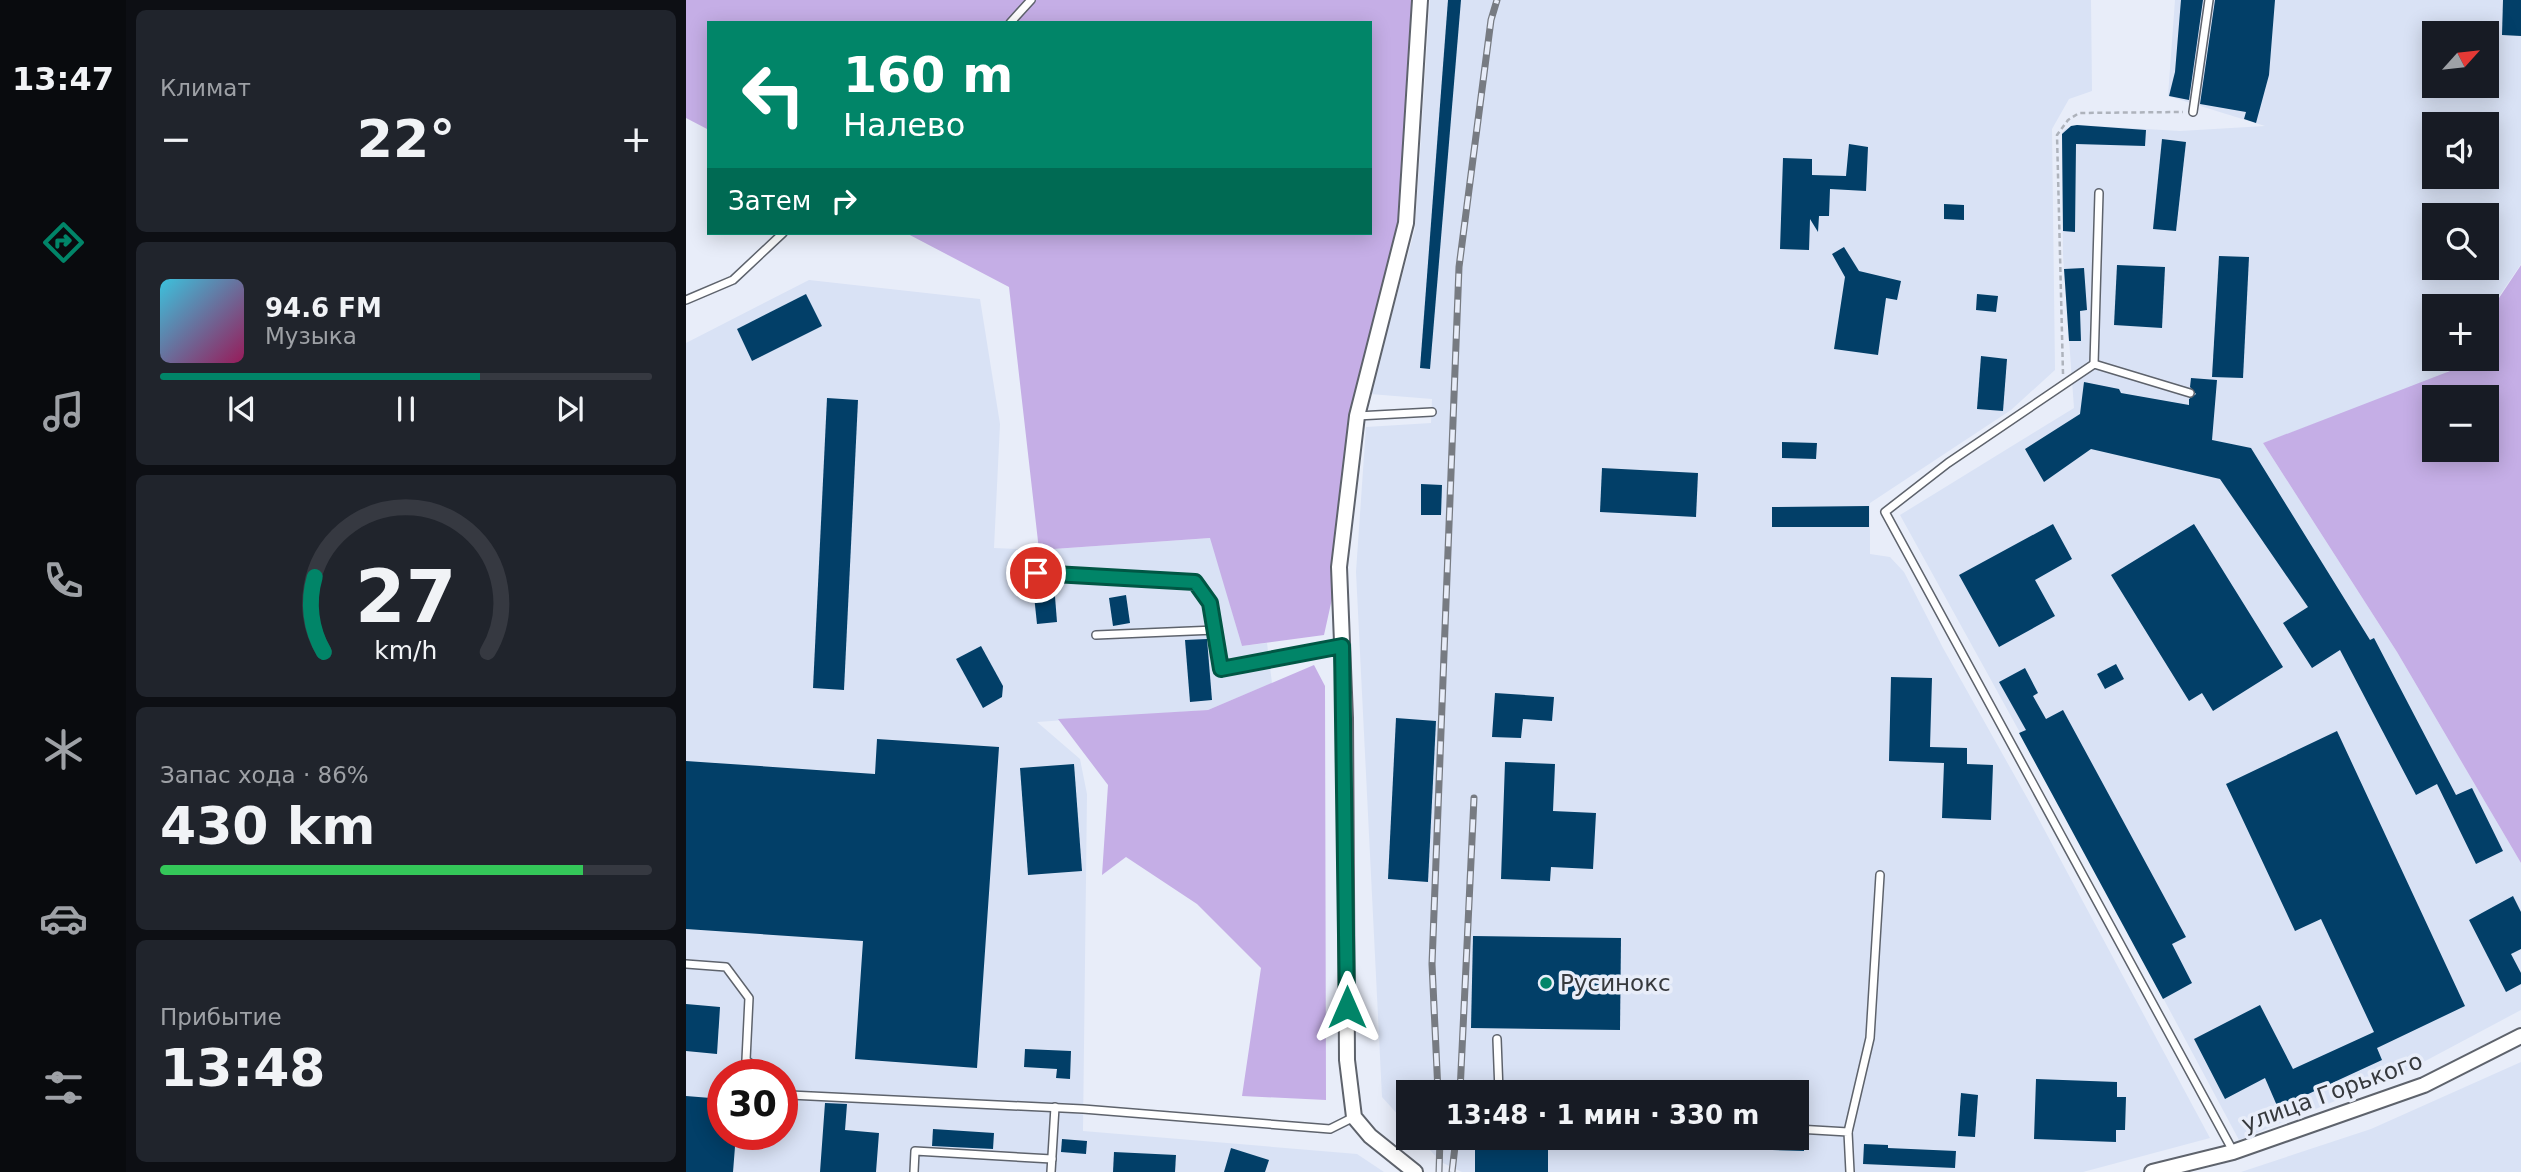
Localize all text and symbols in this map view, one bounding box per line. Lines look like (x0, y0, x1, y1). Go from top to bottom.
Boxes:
north arrow (2422, 21, 2499, 98)
map controls (2422, 21, 2499, 462)
text: 160 m (843, 47, 1013, 104)
icon: left (728, 49, 819, 140)
text: 13:47 (12, 60, 114, 98)
text: Климат (160, 75, 251, 101)
text: Налево (843, 106, 965, 144)
text: 22° (357, 109, 455, 169)
button: sound (2422, 112, 2499, 189)
text: − (160, 117, 192, 161)
text: + (620, 117, 652, 161)
icon: right (825, 182, 863, 220)
text: Затем (728, 186, 811, 216)
button: search (2422, 203, 2499, 280)
icon: directions (39, 218, 88, 267)
text: 94.6 FM (265, 293, 382, 323)
button: + (2422, 294, 2499, 371)
text: Музыка (265, 323, 357, 349)
button: − (2422, 385, 2499, 462)
icon: music (39, 387, 88, 436)
icon: previous (223, 390, 261, 428)
icon: pause (387, 390, 425, 428)
icon: next (551, 390, 589, 428)
pin (1006, 543, 1066, 603)
text: 27 (355, 554, 457, 639)
icon: arrive (1017, 554, 1055, 592)
icon: phone (39, 556, 88, 605)
text: km/h (374, 636, 438, 665)
icon: climate (39, 725, 88, 774)
text: Запас хода · 86% (160, 762, 369, 788)
text: 430 km (160, 796, 375, 856)
icon: car (39, 894, 88, 943)
position arrow (1310, 970, 1384, 1044)
place label: Русинокс (1560, 970, 1671, 996)
marker: Русинокс (1538, 975, 1554, 991)
text: Прибытие (160, 1004, 282, 1030)
text: 13:48 (160, 1038, 326, 1098)
street label: улица Горького (2238, 1047, 2426, 1137)
speed limit sign: 30 (707, 1059, 798, 1150)
icon: filters (39, 1063, 88, 1112)
text: 13:48 · 1 мин · 330 m (1446, 1100, 1759, 1130)

